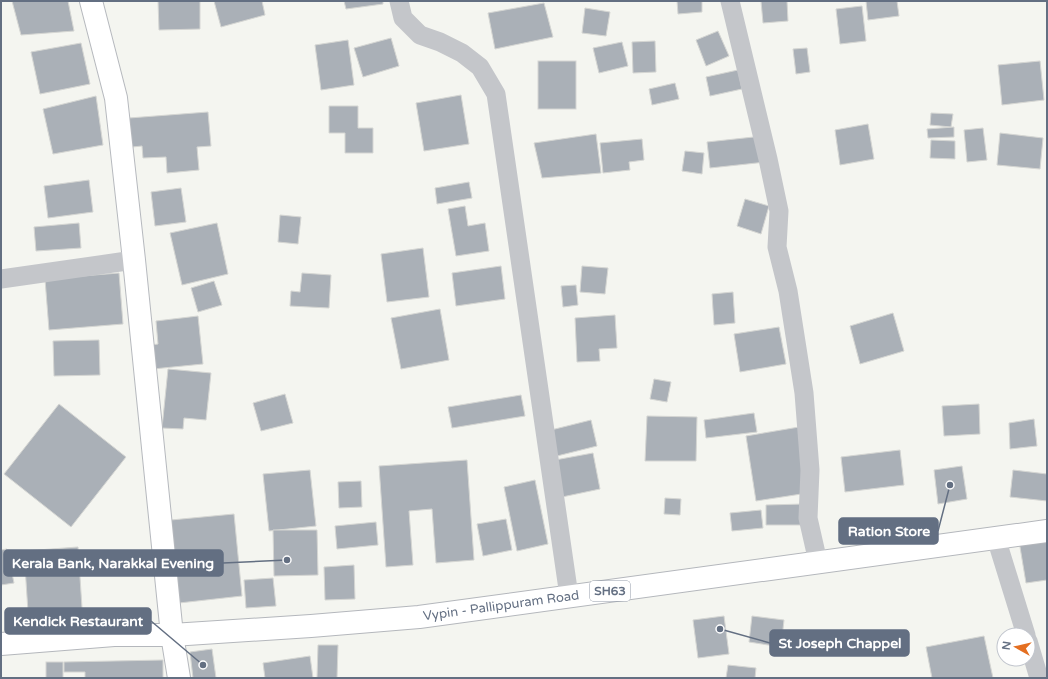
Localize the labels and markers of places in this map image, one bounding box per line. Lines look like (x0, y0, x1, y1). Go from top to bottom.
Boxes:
callout: Ration Store (839, 518, 938, 544)
callout: Kerala Bank, Narakkal Evening (4, 550, 223, 576)
callout: Kendick Restaurant (5, 608, 151, 634)
callout: St Joseph Chappel (770, 630, 909, 656)

